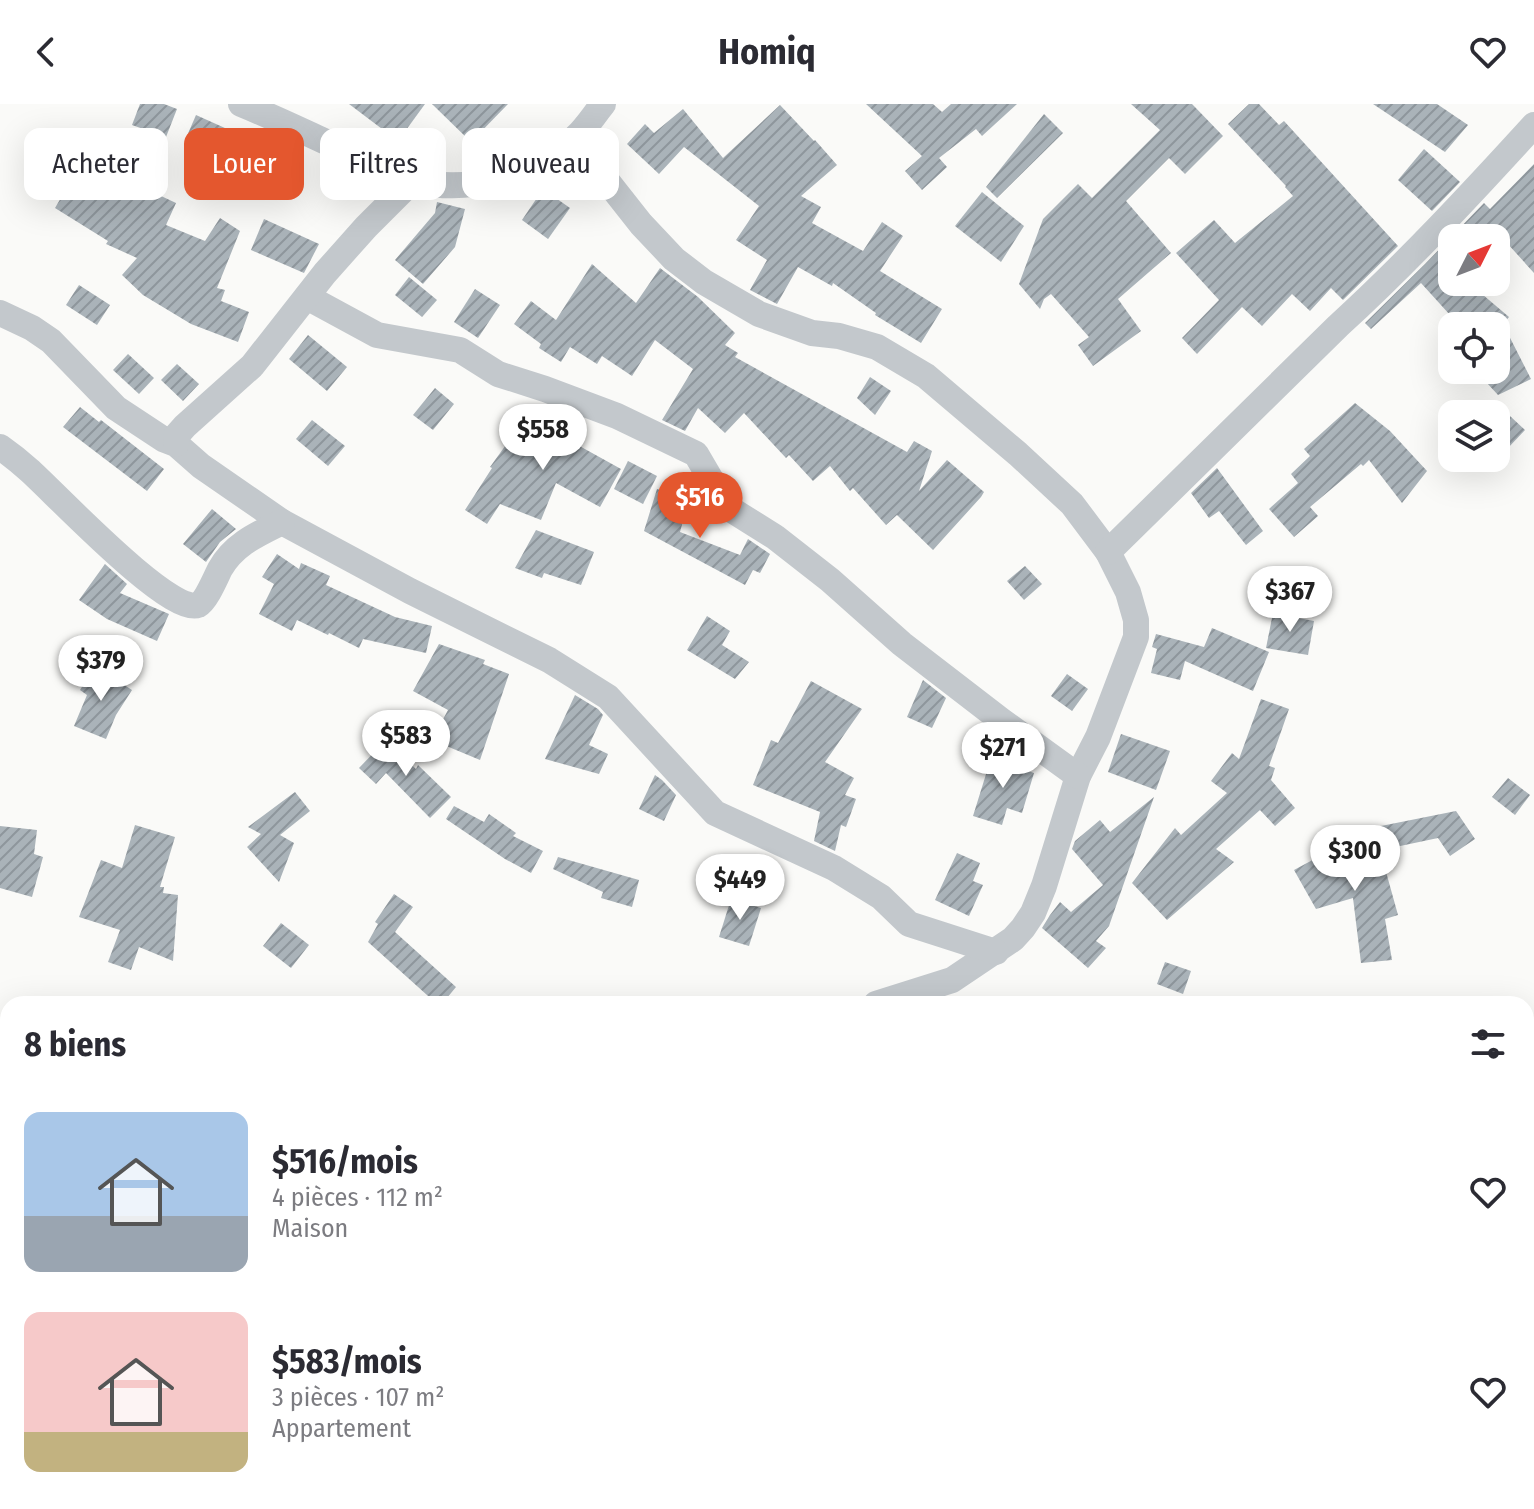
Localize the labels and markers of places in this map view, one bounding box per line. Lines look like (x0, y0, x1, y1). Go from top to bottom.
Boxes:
pin: $558 (496, 404, 590, 472)
pin: $516 (653, 472, 747, 540)
pin: $367 (1243, 566, 1337, 634)
pin: $379 (54, 635, 148, 703)
pin: $583 (359, 710, 453, 778)
pin: $271 (956, 722, 1050, 790)
pin: $300 (1308, 825, 1402, 893)
pin: $449 (693, 854, 787, 922)

